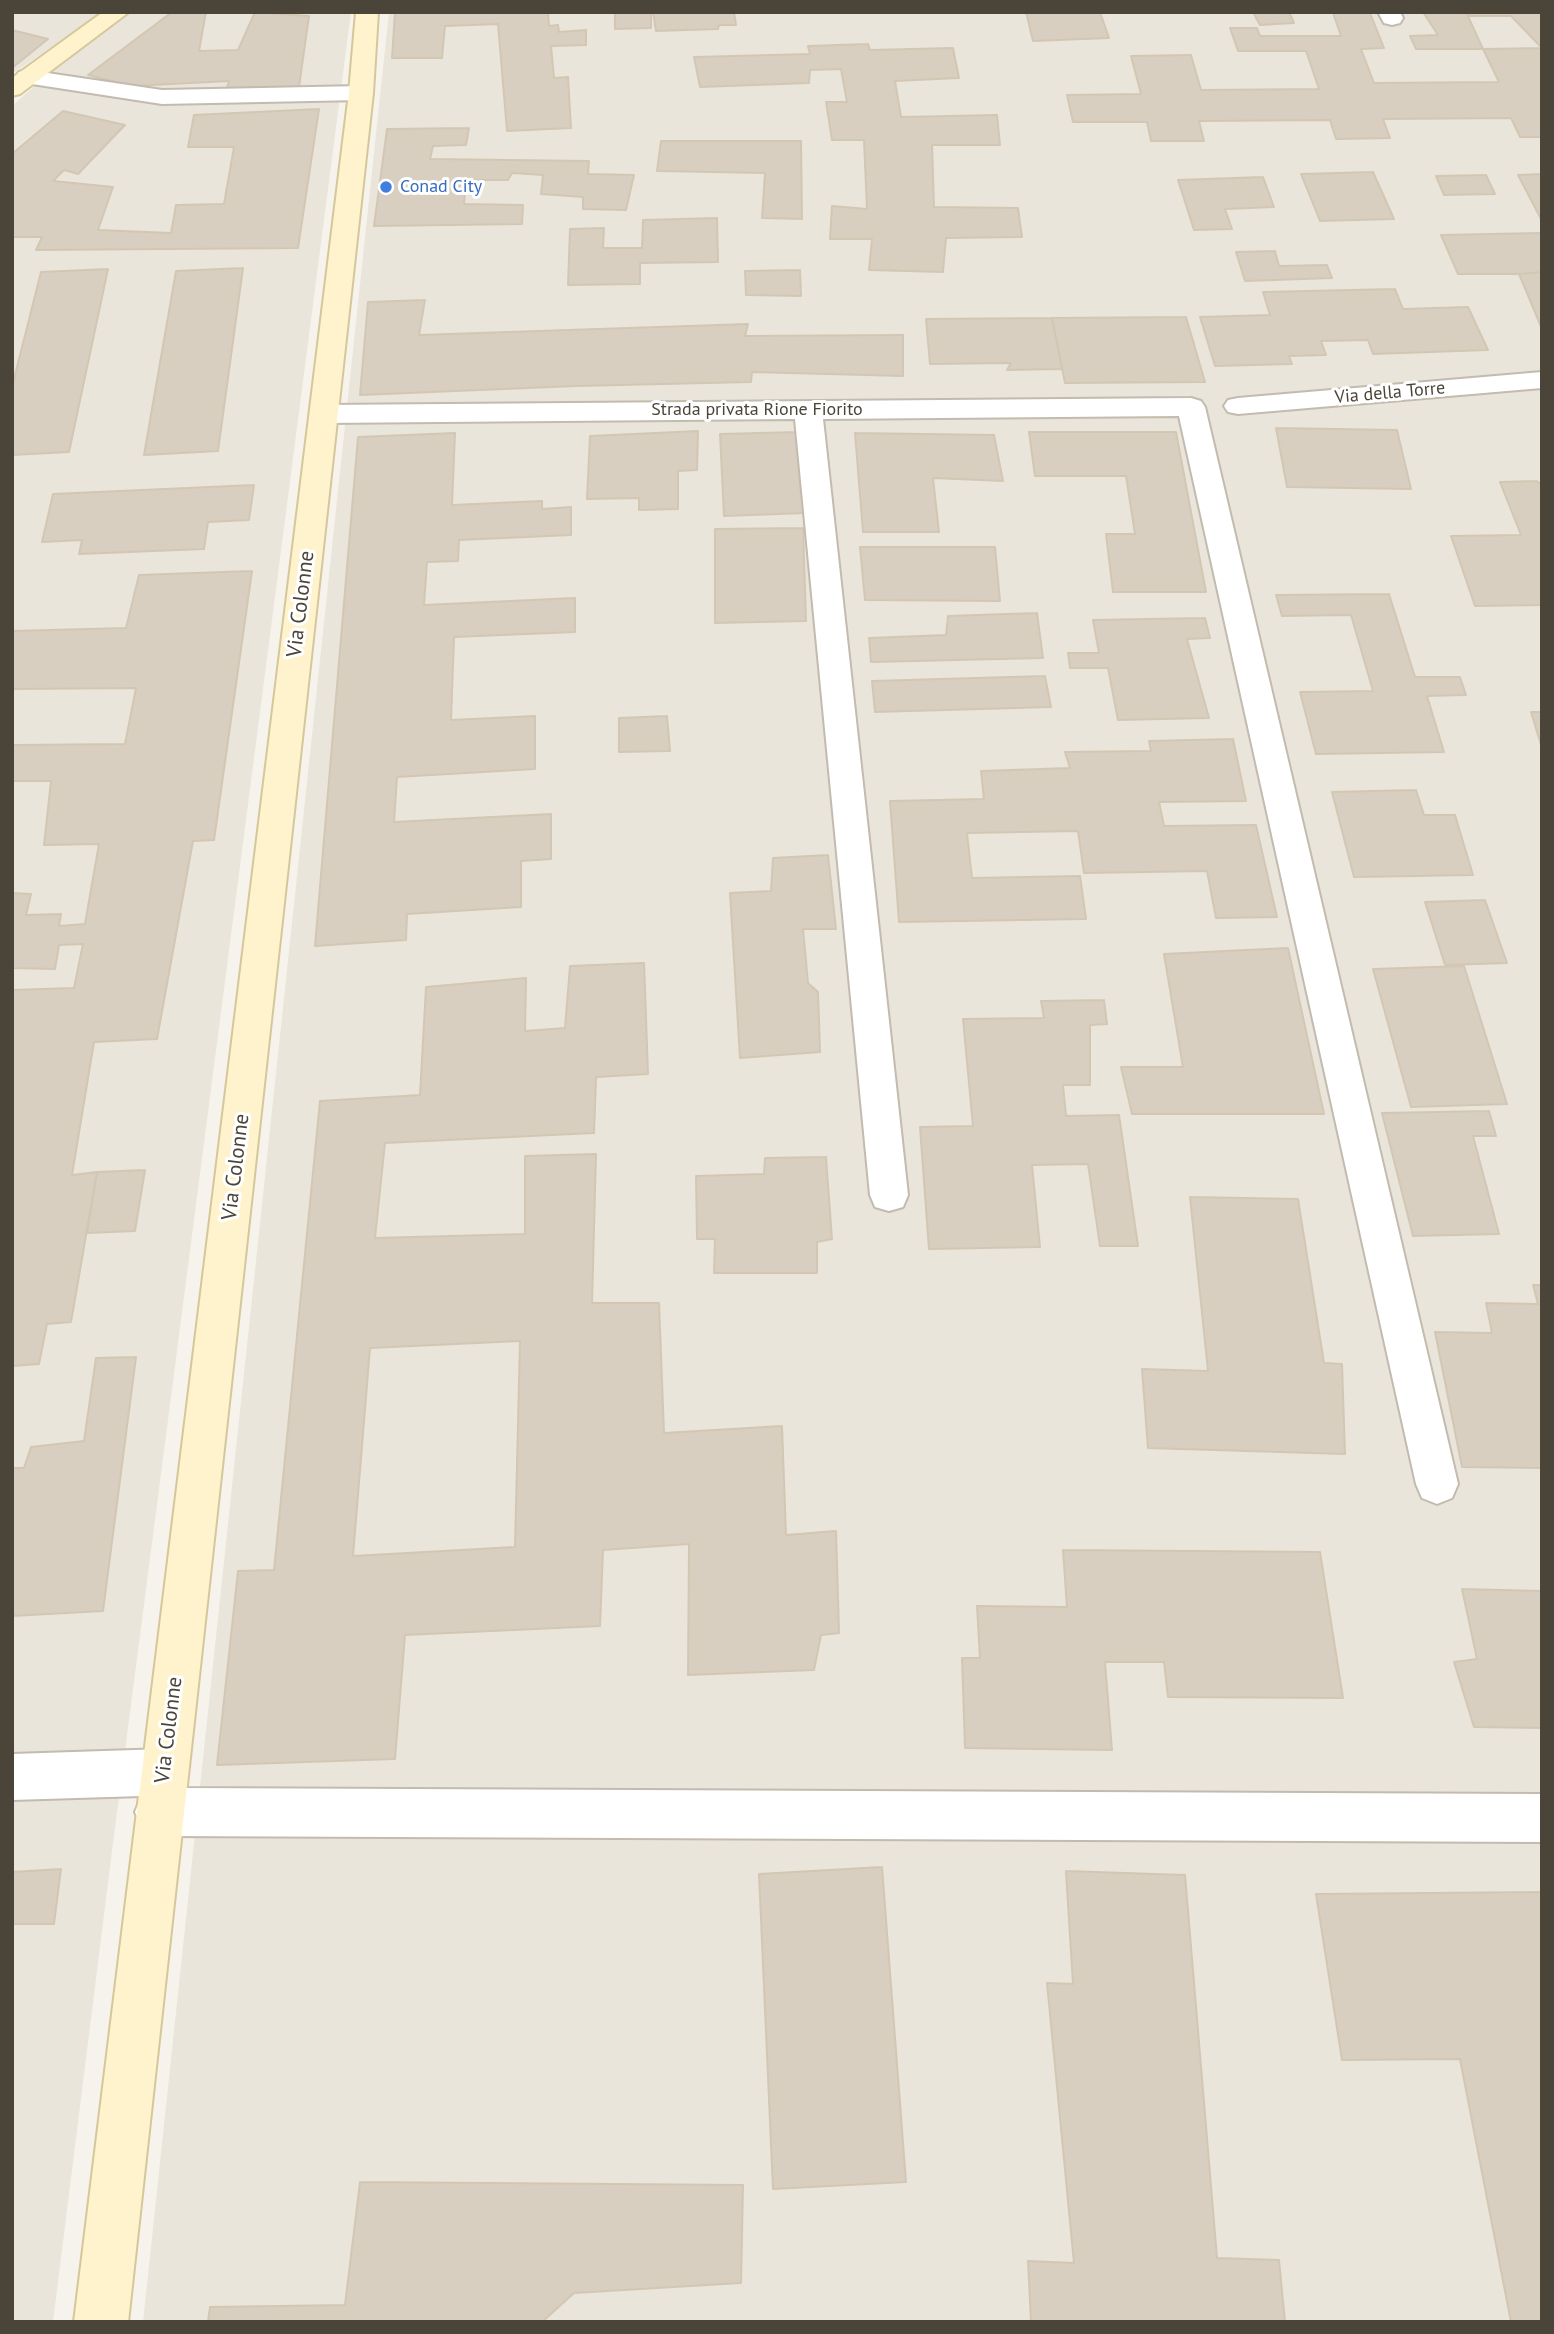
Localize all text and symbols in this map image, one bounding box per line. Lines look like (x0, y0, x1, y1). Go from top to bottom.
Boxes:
place label: Conad City (400, 176, 482, 198)
marker: Conad City (378, 179, 394, 195)
street label: Via della Torre (1334, 377, 1446, 409)
street label: Strada privata Rione Fiorito (651, 399, 863, 421)
street label: Via Colonne (282, 549, 320, 659)
street label: Via Colonne (217, 1112, 255, 1222)
street label: Via Colonne (150, 1675, 188, 1785)

